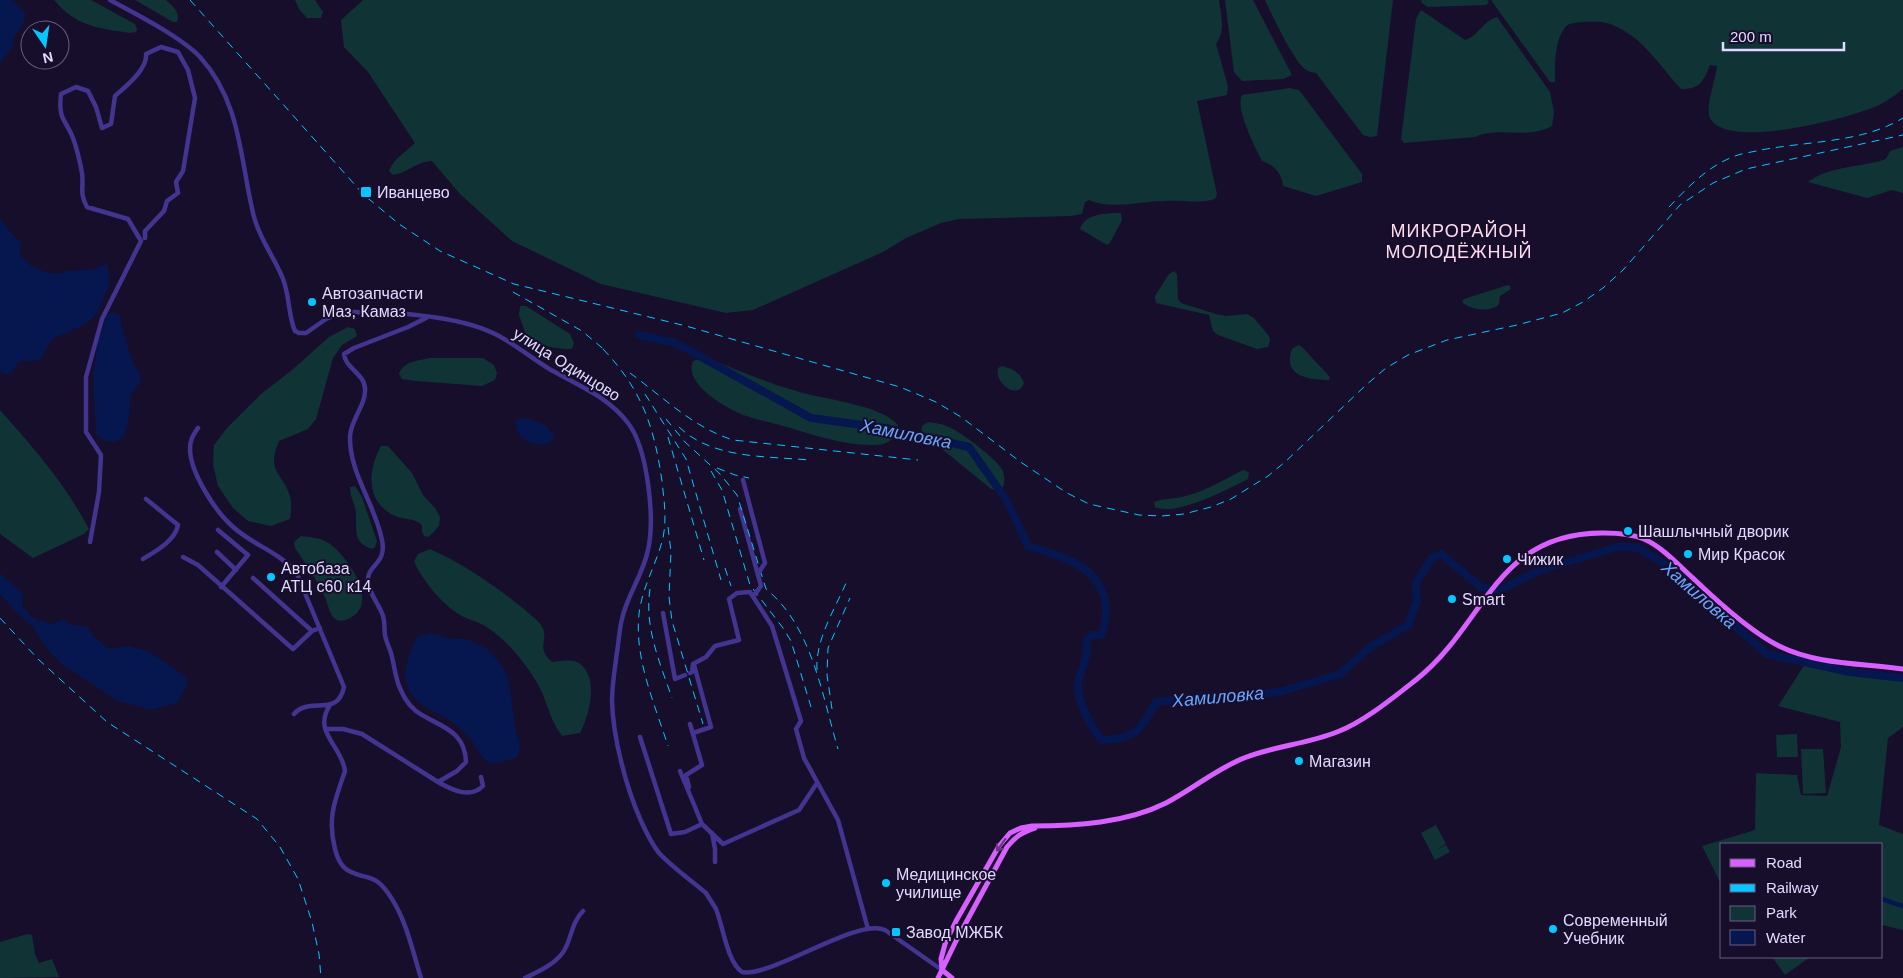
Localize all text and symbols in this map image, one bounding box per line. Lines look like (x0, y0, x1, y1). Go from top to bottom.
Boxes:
north arrow (20, 20, 70, 70)
scale bar (1723, 20, 1844, 52)
text: 200 m (1730, 28, 1772, 45)
text: N (41, 49, 55, 67)
place label: Иванцево (377, 184, 450, 201)
marker: Иванцево (359, 185, 373, 199)
district label: МИКРОРАЙОН МОЛОДЁЖНЫЙ (1386, 220, 1532, 262)
place label: Автозапчасти Маз, Камаз (322, 285, 423, 320)
marker: Автозапчасти Маз, Камаз (306, 296, 318, 308)
street label: улица Одинцово (510, 325, 623, 404)
water label: Хамиловка (858, 415, 953, 453)
place label: Шашлычный дворик (1638, 523, 1790, 540)
marker: Шашлычный дворик (1622, 525, 1634, 537)
place label: Мир Красок (1698, 546, 1786, 563)
marker: Мир Красок (1682, 548, 1694, 560)
place label: Чижик (1517, 551, 1564, 568)
marker: Чижик (1501, 553, 1513, 565)
water label: Хамиловка (1657, 556, 1740, 633)
place label: Автобаза АТЦ с60 к14 (281, 560, 372, 595)
marker: Автобаза АТЦ с60 к14 (265, 571, 277, 583)
place label: Smart (1462, 591, 1505, 608)
marker: Smart (1446, 593, 1458, 605)
water label: Хамиловка (1170, 683, 1265, 711)
place label: Магазин (1309, 753, 1371, 770)
marker: Магазин (1293, 755, 1305, 767)
one-way arrow (996, 838, 1006, 852)
legend (1720, 843, 1883, 958)
text: Road (1766, 854, 1802, 871)
place label: Медицинское училище (896, 866, 996, 901)
marker: Медицинское училище (880, 877, 892, 889)
text: Railway (1766, 879, 1819, 896)
text: Park (1766, 904, 1797, 921)
place label: Современный Учебник (1563, 912, 1668, 947)
marker: Современный Учебник (1547, 923, 1559, 935)
place label: Завод МЖБК (906, 924, 1004, 941)
marker: Завод МЖБК (890, 926, 902, 938)
text: Water (1766, 929, 1805, 946)

